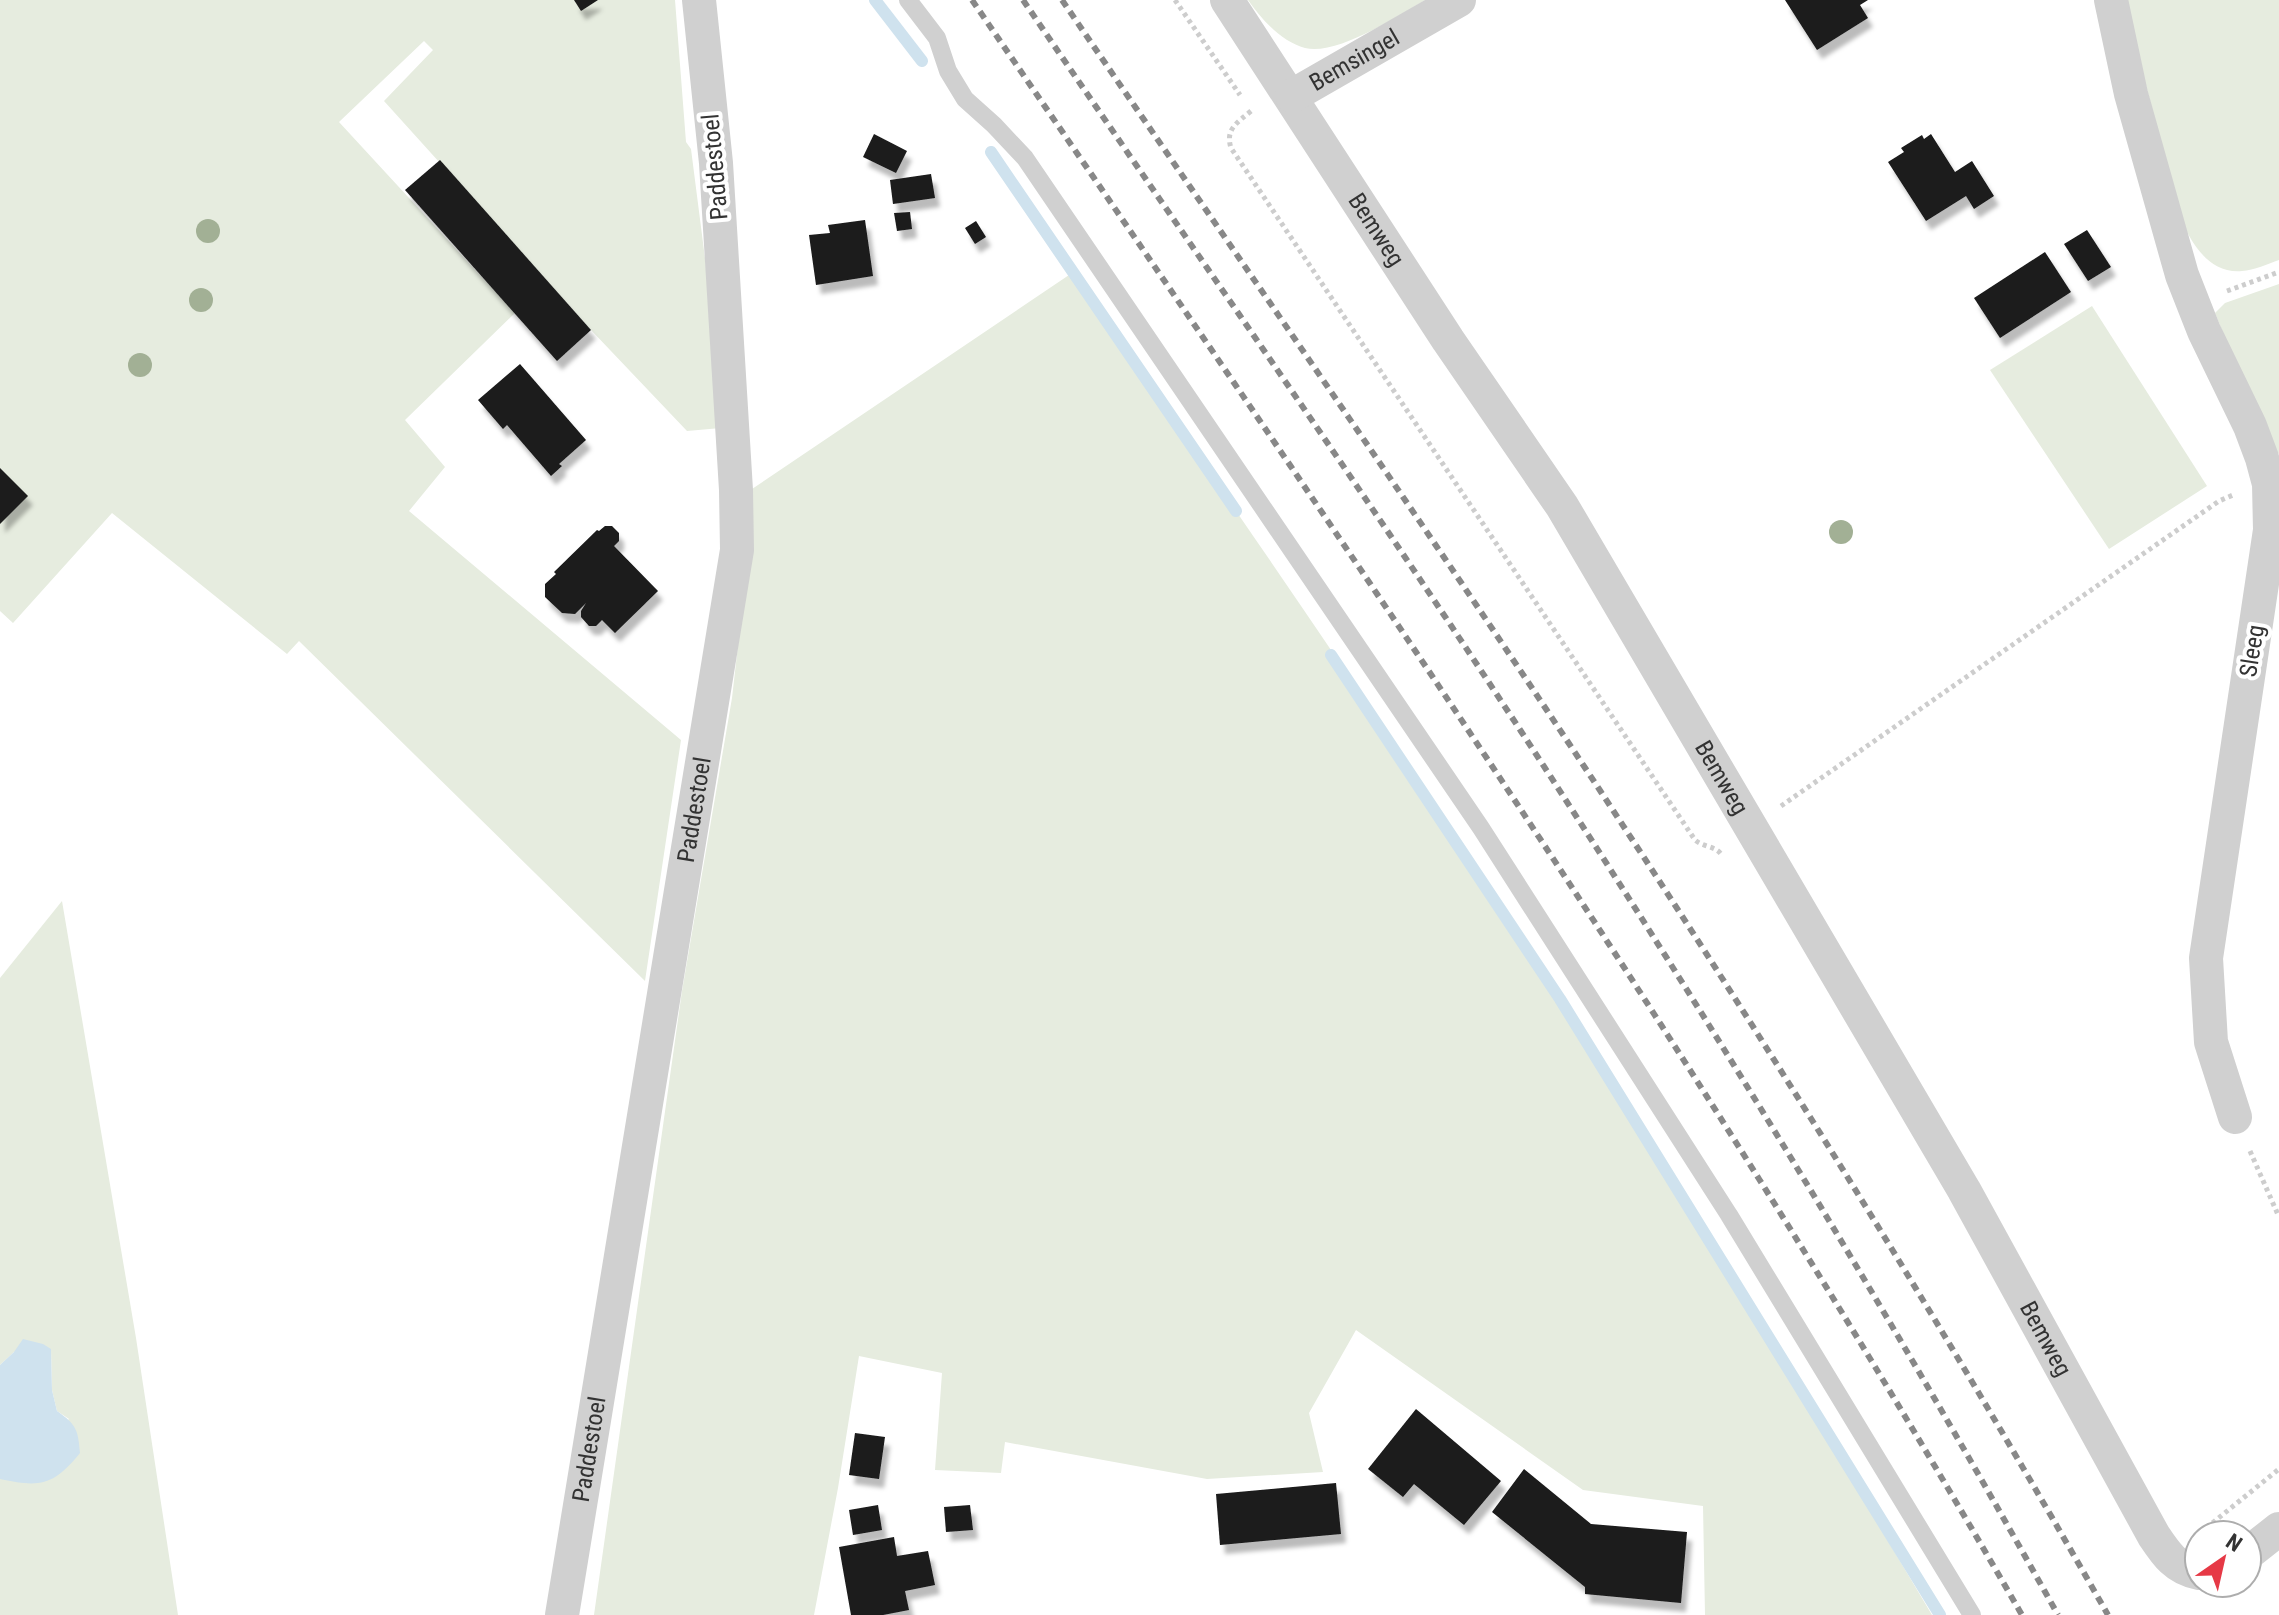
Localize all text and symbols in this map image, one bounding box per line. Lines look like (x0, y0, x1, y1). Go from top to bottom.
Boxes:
street label: Bemsingel (1304, 23, 1404, 97)
street label: Paddestoel (696, 113, 734, 221)
street label: Bemweg (1342, 188, 1410, 271)
street label: Sleeg (2234, 623, 2270, 679)
street label: Bemweg (1689, 736, 1754, 820)
street label: Paddestoel (672, 755, 717, 865)
street label: Bemweg (2014, 1296, 2077, 1381)
street label: Paddestoel (567, 1394, 612, 1504)
north arrow (2183, 1519, 2263, 1599)
text: N (2221, 1529, 2246, 1557)

